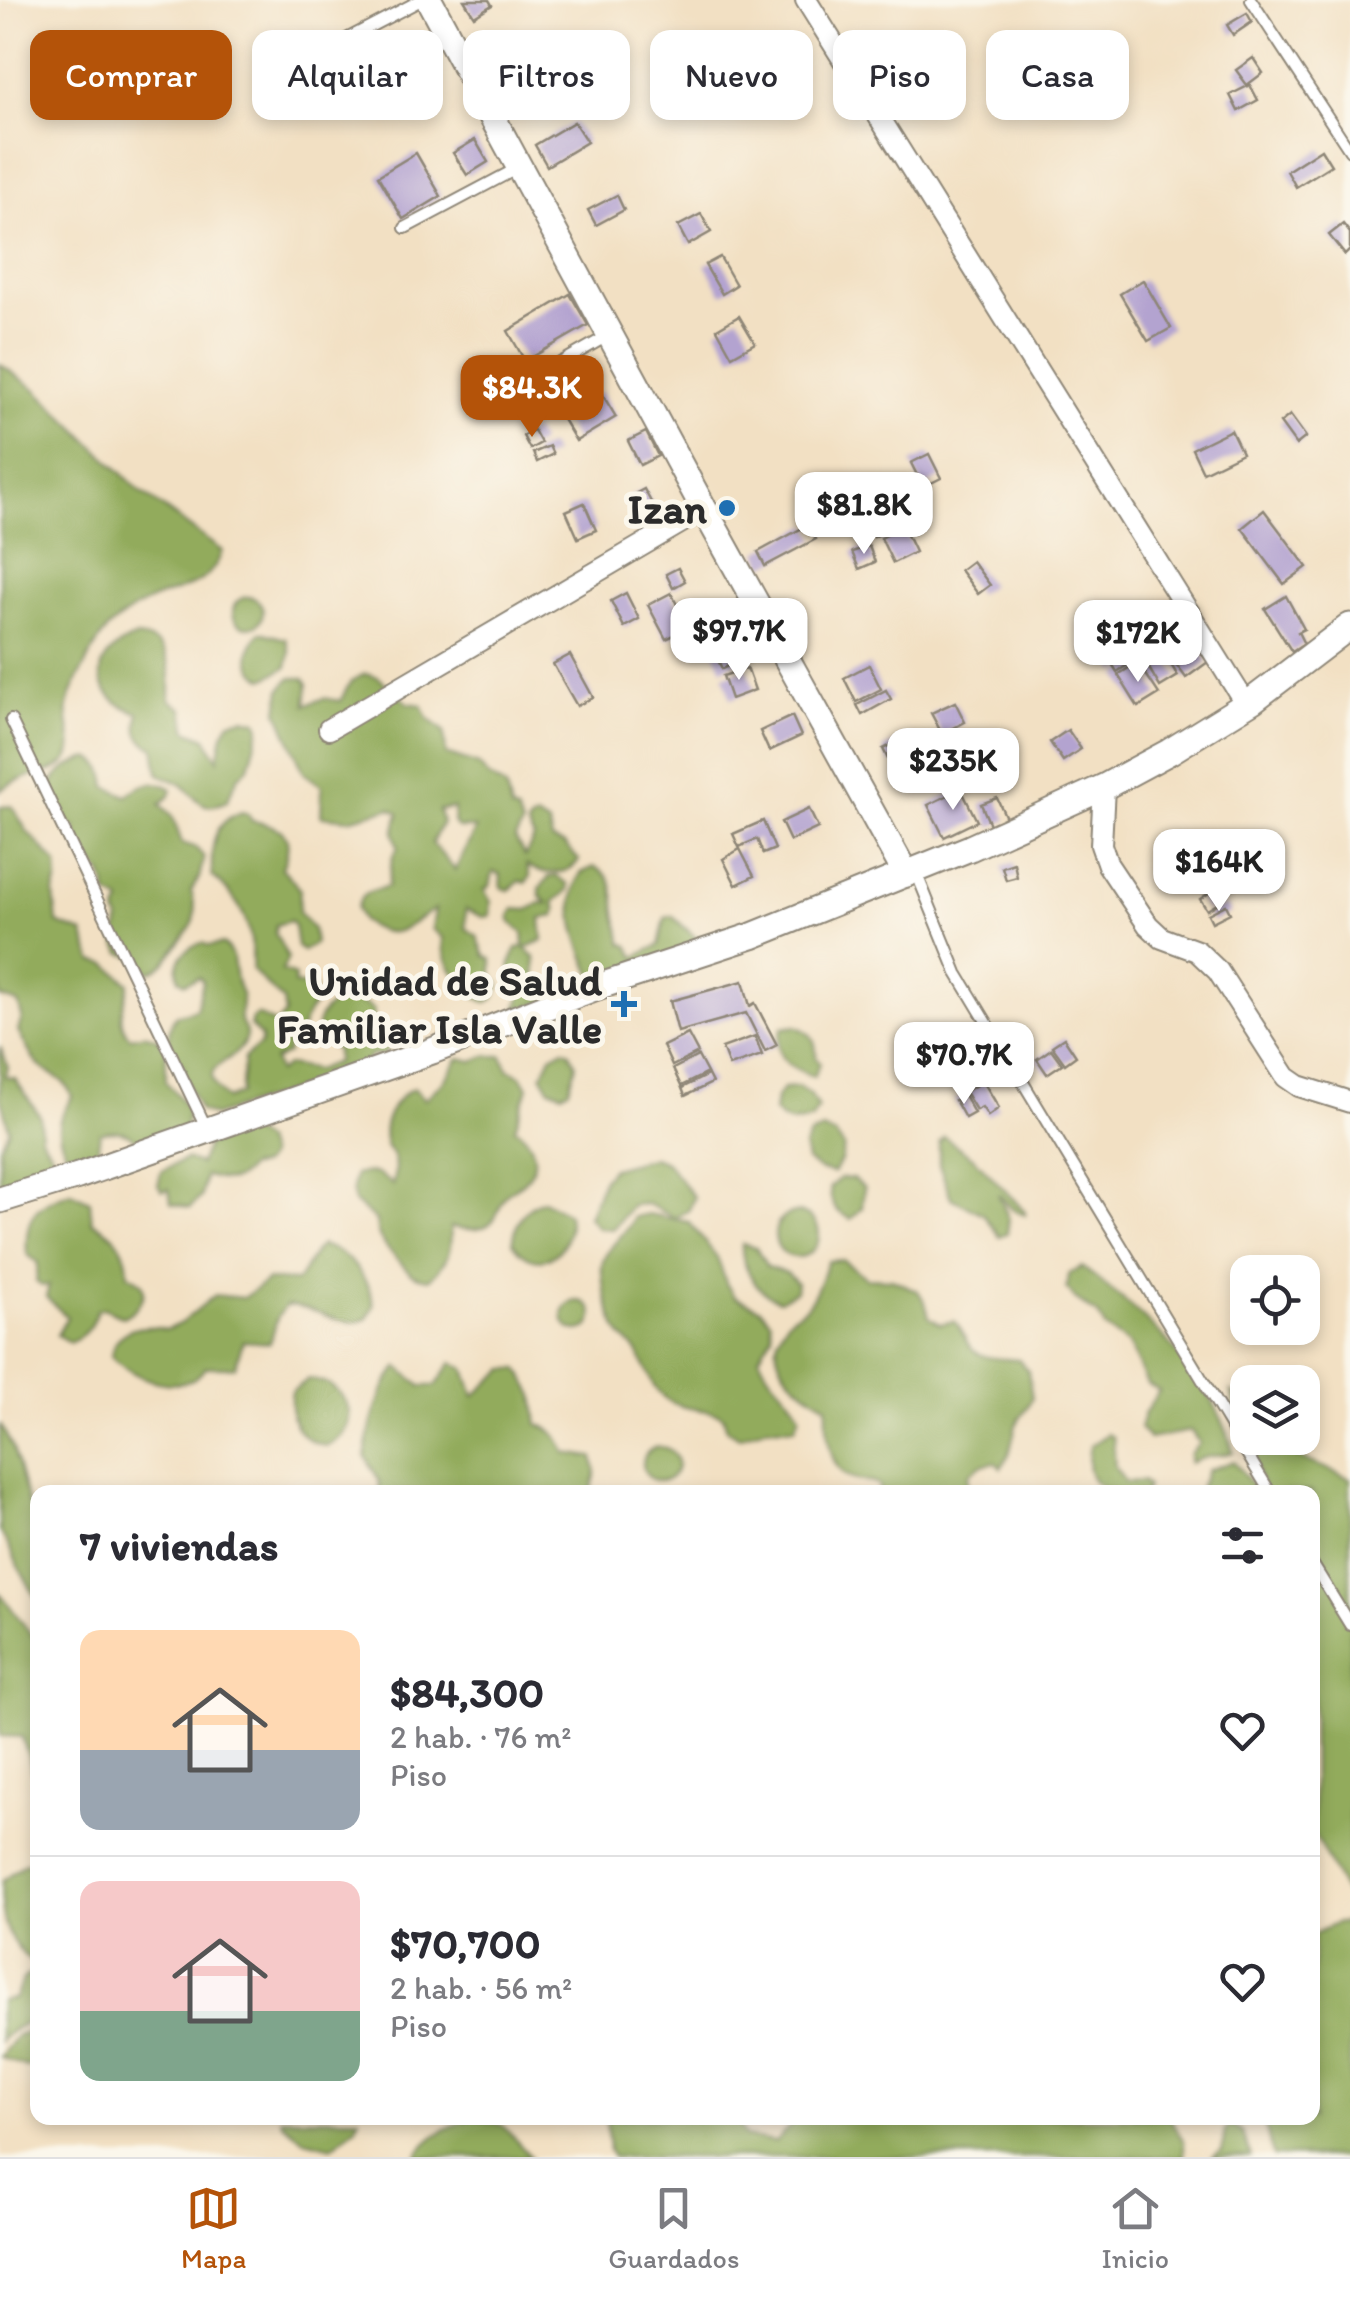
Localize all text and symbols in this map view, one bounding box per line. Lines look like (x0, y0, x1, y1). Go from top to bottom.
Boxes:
chip: Comprar (30, 30, 232, 120)
chip: Alquilar (252, 30, 443, 120)
chip: Filtros (463, 30, 630, 120)
chip: Nuevo (650, 30, 813, 120)
chip: Piso (833, 30, 966, 120)
chip: Casa (986, 30, 1129, 120)
pin: $84.3K (451, 355, 613, 440)
text: $84.3K (483, 368, 581, 406)
pin: $81.8K (783, 472, 945, 557)
place label: Izan (628, 483, 708, 534)
text: $81.8K (817, 485, 911, 523)
marker: Izan (716, 497, 738, 519)
pin: $97.7K (658, 598, 820, 683)
pin: $172K (1068, 600, 1208, 685)
text: $97.7K (692, 611, 786, 649)
text: $172K (1096, 613, 1180, 651)
pin: $235K (883, 728, 1023, 813)
text: $235K (909, 741, 997, 779)
pin: $164K (1149, 829, 1289, 914)
text: $164K (1175, 842, 1263, 880)
place label: Unidad de Salud Familiar Isla Valle (277, 955, 602, 1054)
marker: Unidad de Salud Familiar Isla Valle (611, 991, 637, 1017)
pin: $70.7K (883, 1022, 1045, 1107)
text: $70.7K (916, 1035, 1012, 1073)
map controls (1230, 1255, 1320, 1455)
button: locate (1230, 1255, 1320, 1345)
button: layers (1230, 1365, 1320, 1455)
icon: filters (1215, 1518, 1270, 1573)
text: 7 viviendas (80, 1520, 279, 1571)
text: $84,300 (390, 1667, 544, 1718)
icon: home (160, 1670, 280, 1790)
icon: heart (1215, 1703, 1270, 1758)
text: 2 hab. · 76 m² (390, 1718, 571, 1756)
text: Piso (390, 1756, 447, 1794)
text: $70,700 (390, 1918, 541, 1969)
icon: home (160, 1921, 280, 2041)
icon: heart (1215, 1954, 1270, 2009)
text: 2 hab. · 56 m² (390, 1969, 572, 2007)
text: Piso (390, 2007, 447, 2045)
tab: Mapa (181, 2181, 246, 2275)
tab: Guardados (608, 2181, 739, 2275)
tab: Inicio (1101, 2181, 1169, 2275)

